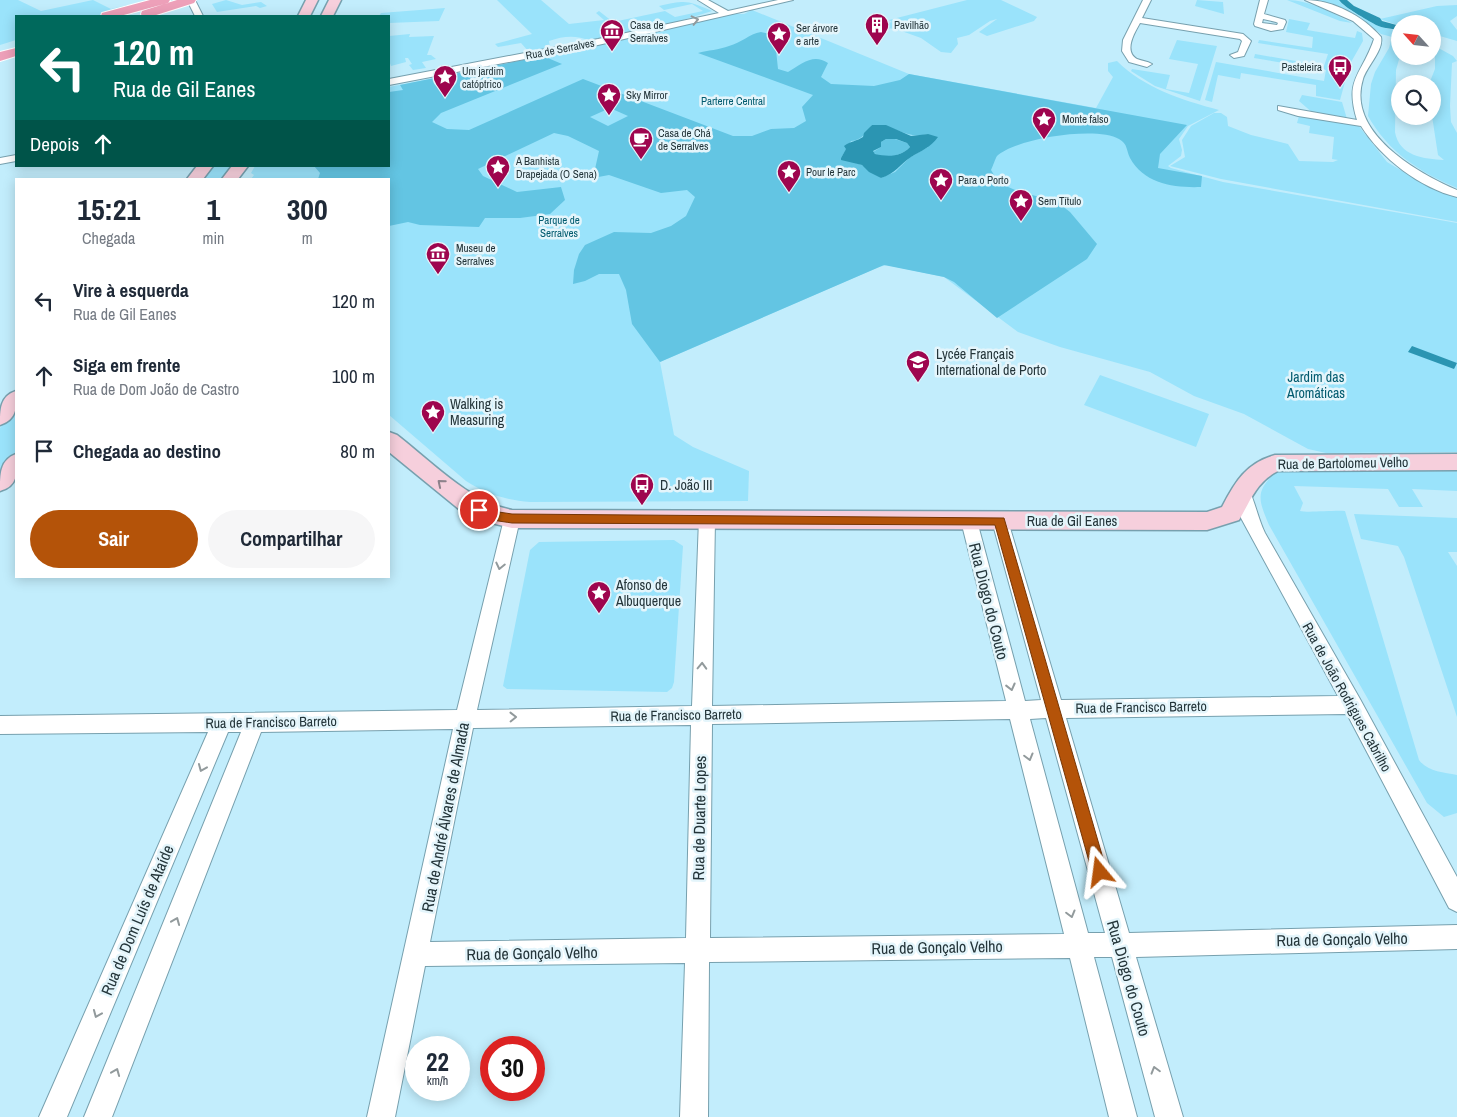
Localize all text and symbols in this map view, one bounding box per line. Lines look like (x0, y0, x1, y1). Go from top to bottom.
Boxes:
building icon: Pavilhão (864, 12, 890, 46)
one-way arrow (691, 15, 700, 26)
north arrow (1391, 15, 1441, 65)
map controls (1391, 15, 1441, 125)
museum icon: Casa de Serralves (599, 18, 625, 52)
place label: Casa de Serralves (630, 18, 669, 45)
place label: Pavilhão (894, 18, 929, 32)
place icon: Ser árvore e arte (766, 21, 792, 55)
place label: Ser árvore e arte (796, 21, 838, 48)
text: 120 m (113, 29, 194, 76)
icon: left (30, 35, 95, 100)
street label: Rua de Serralves (524, 35, 596, 63)
bus stop icon: Pasteleira (1327, 54, 1353, 88)
place label: Pasteleira (1281, 60, 1322, 74)
place icon: Um jardim catóptrico (432, 64, 458, 98)
place label: Um jardim catóptrico (462, 64, 504, 91)
text: Rua de Gil Eanes (113, 74, 255, 104)
button: search (1391, 75, 1441, 125)
place icon: Sky Mirror (596, 82, 622, 116)
place label: Sky Mirror (626, 88, 668, 102)
park label: Parterre Central (701, 94, 765, 108)
place icon: Monte falso (1031, 106, 1057, 140)
place label: Monte falso (1062, 112, 1109, 126)
cafe icon: Casa de Chá de Serralves (628, 126, 654, 160)
place label: Casa de Chá de Serralves (658, 126, 711, 153)
icon: ahead (89, 130, 117, 158)
text: Depois (30, 131, 79, 157)
place icon: A Banhista Drapejada (O Sena) (485, 154, 511, 188)
place label: A Banhista Drapejada (O Sena) (515, 154, 597, 181)
place icon: Pour le Parc (776, 159, 802, 193)
place label: Pour le Parc (806, 165, 856, 179)
place icon: Para o Porto (928, 167, 954, 201)
place label: Para o Porto (958, 173, 1009, 187)
place icon: Sem Título (1008, 188, 1034, 222)
text: 15:21 (77, 189, 140, 229)
text: 1 (207, 189, 220, 229)
text: 300 (287, 189, 328, 229)
place label: Sem Título (1038, 194, 1081, 208)
park label: Parque de Serralves (538, 213, 580, 240)
text: Chegada (82, 227, 135, 249)
text: min (202, 227, 224, 249)
text: m (302, 227, 313, 249)
museum icon: Museu de Serralves (425, 241, 451, 275)
place label: Museu de Serralves (456, 241, 496, 268)
text: Vire à esquerda (73, 277, 189, 303)
icon: left (30, 287, 58, 315)
text: 120 m (332, 288, 375, 314)
text: Rua de Gil Eanes (73, 303, 177, 325)
place label: Lycée Français International de Porto (936, 345, 1046, 379)
school or university icon: Lycée Français International de Porto (905, 349, 931, 383)
text: Siga em frente (73, 352, 180, 378)
icon: ahead (30, 362, 58, 390)
text: 100 m (332, 363, 375, 389)
park label: Jardim das Aromáticas (1286, 368, 1345, 402)
text: Rua de Dom João de Castro (73, 378, 239, 400)
place label: Walking is Measuring (450, 395, 505, 429)
place icon: Walking is Measuring (420, 399, 446, 433)
icon: arrive (30, 437, 58, 465)
text: Chegada ao destino (73, 438, 221, 464)
text: 80 m (340, 438, 375, 464)
street label: Rua de Bartolomeu Velho (1277, 453, 1409, 473)
bus stop icon: D. João III (629, 472, 655, 506)
place label: D. João III (660, 476, 712, 494)
one-way arrow (437, 479, 446, 488)
pin (458, 489, 500, 531)
icon: arrive (465, 496, 493, 524)
button: Sair (30, 510, 198, 568)
button: Compartilhar (208, 510, 375, 568)
street label: Rua de Gil Eanes (1027, 512, 1118, 530)
street label: Rua Diogo do Couto (964, 540, 1014, 662)
one-way arrow (495, 561, 506, 570)
place label: Afonso de Albuquerque (615, 576, 681, 610)
place icon: Afonso de Albuquerque (586, 580, 612, 614)
street label: Rua de João Rodrigues Cabrilho (1298, 619, 1396, 775)
one-way arrow (696, 662, 707, 670)
one-way arrow (1005, 682, 1016, 691)
street label: Rua de Francisco Barreto (1075, 697, 1207, 717)
street label: Rua de Francisco Barreto (610, 705, 742, 725)
street label: Rua de Francisco Barreto (205, 712, 337, 732)
one-way arrow (510, 712, 518, 722)
street label: Rua de André Álvares de Almada (416, 720, 474, 914)
one-way arrow (1024, 752, 1034, 760)
street label: Rua de Duarte Lopes (687, 755, 711, 881)
one-way arrow (198, 763, 209, 772)
street label: Rua de Dom Luís de Ataíde (95, 842, 179, 998)
position arrow (1073, 845, 1125, 897)
one-way arrow (1065, 909, 1076, 918)
one-way arrow (170, 917, 180, 926)
street label: Rua Diogo do Couto (1102, 917, 1156, 1039)
street label: Rua de Gonçalo Velho (1276, 927, 1408, 951)
street label: Rua de Gonçalo Velho (871, 935, 1003, 959)
street label: Rua de Gonçalo Velho (466, 941, 598, 965)
one-way arrow (93, 1009, 103, 1018)
speed limit sign: 30 (480, 1036, 545, 1101)
text: 22 (426, 1045, 449, 1079)
one-way arrow (1151, 1066, 1161, 1075)
one-way arrow (110, 1068, 120, 1077)
text: km/h (427, 1073, 448, 1089)

